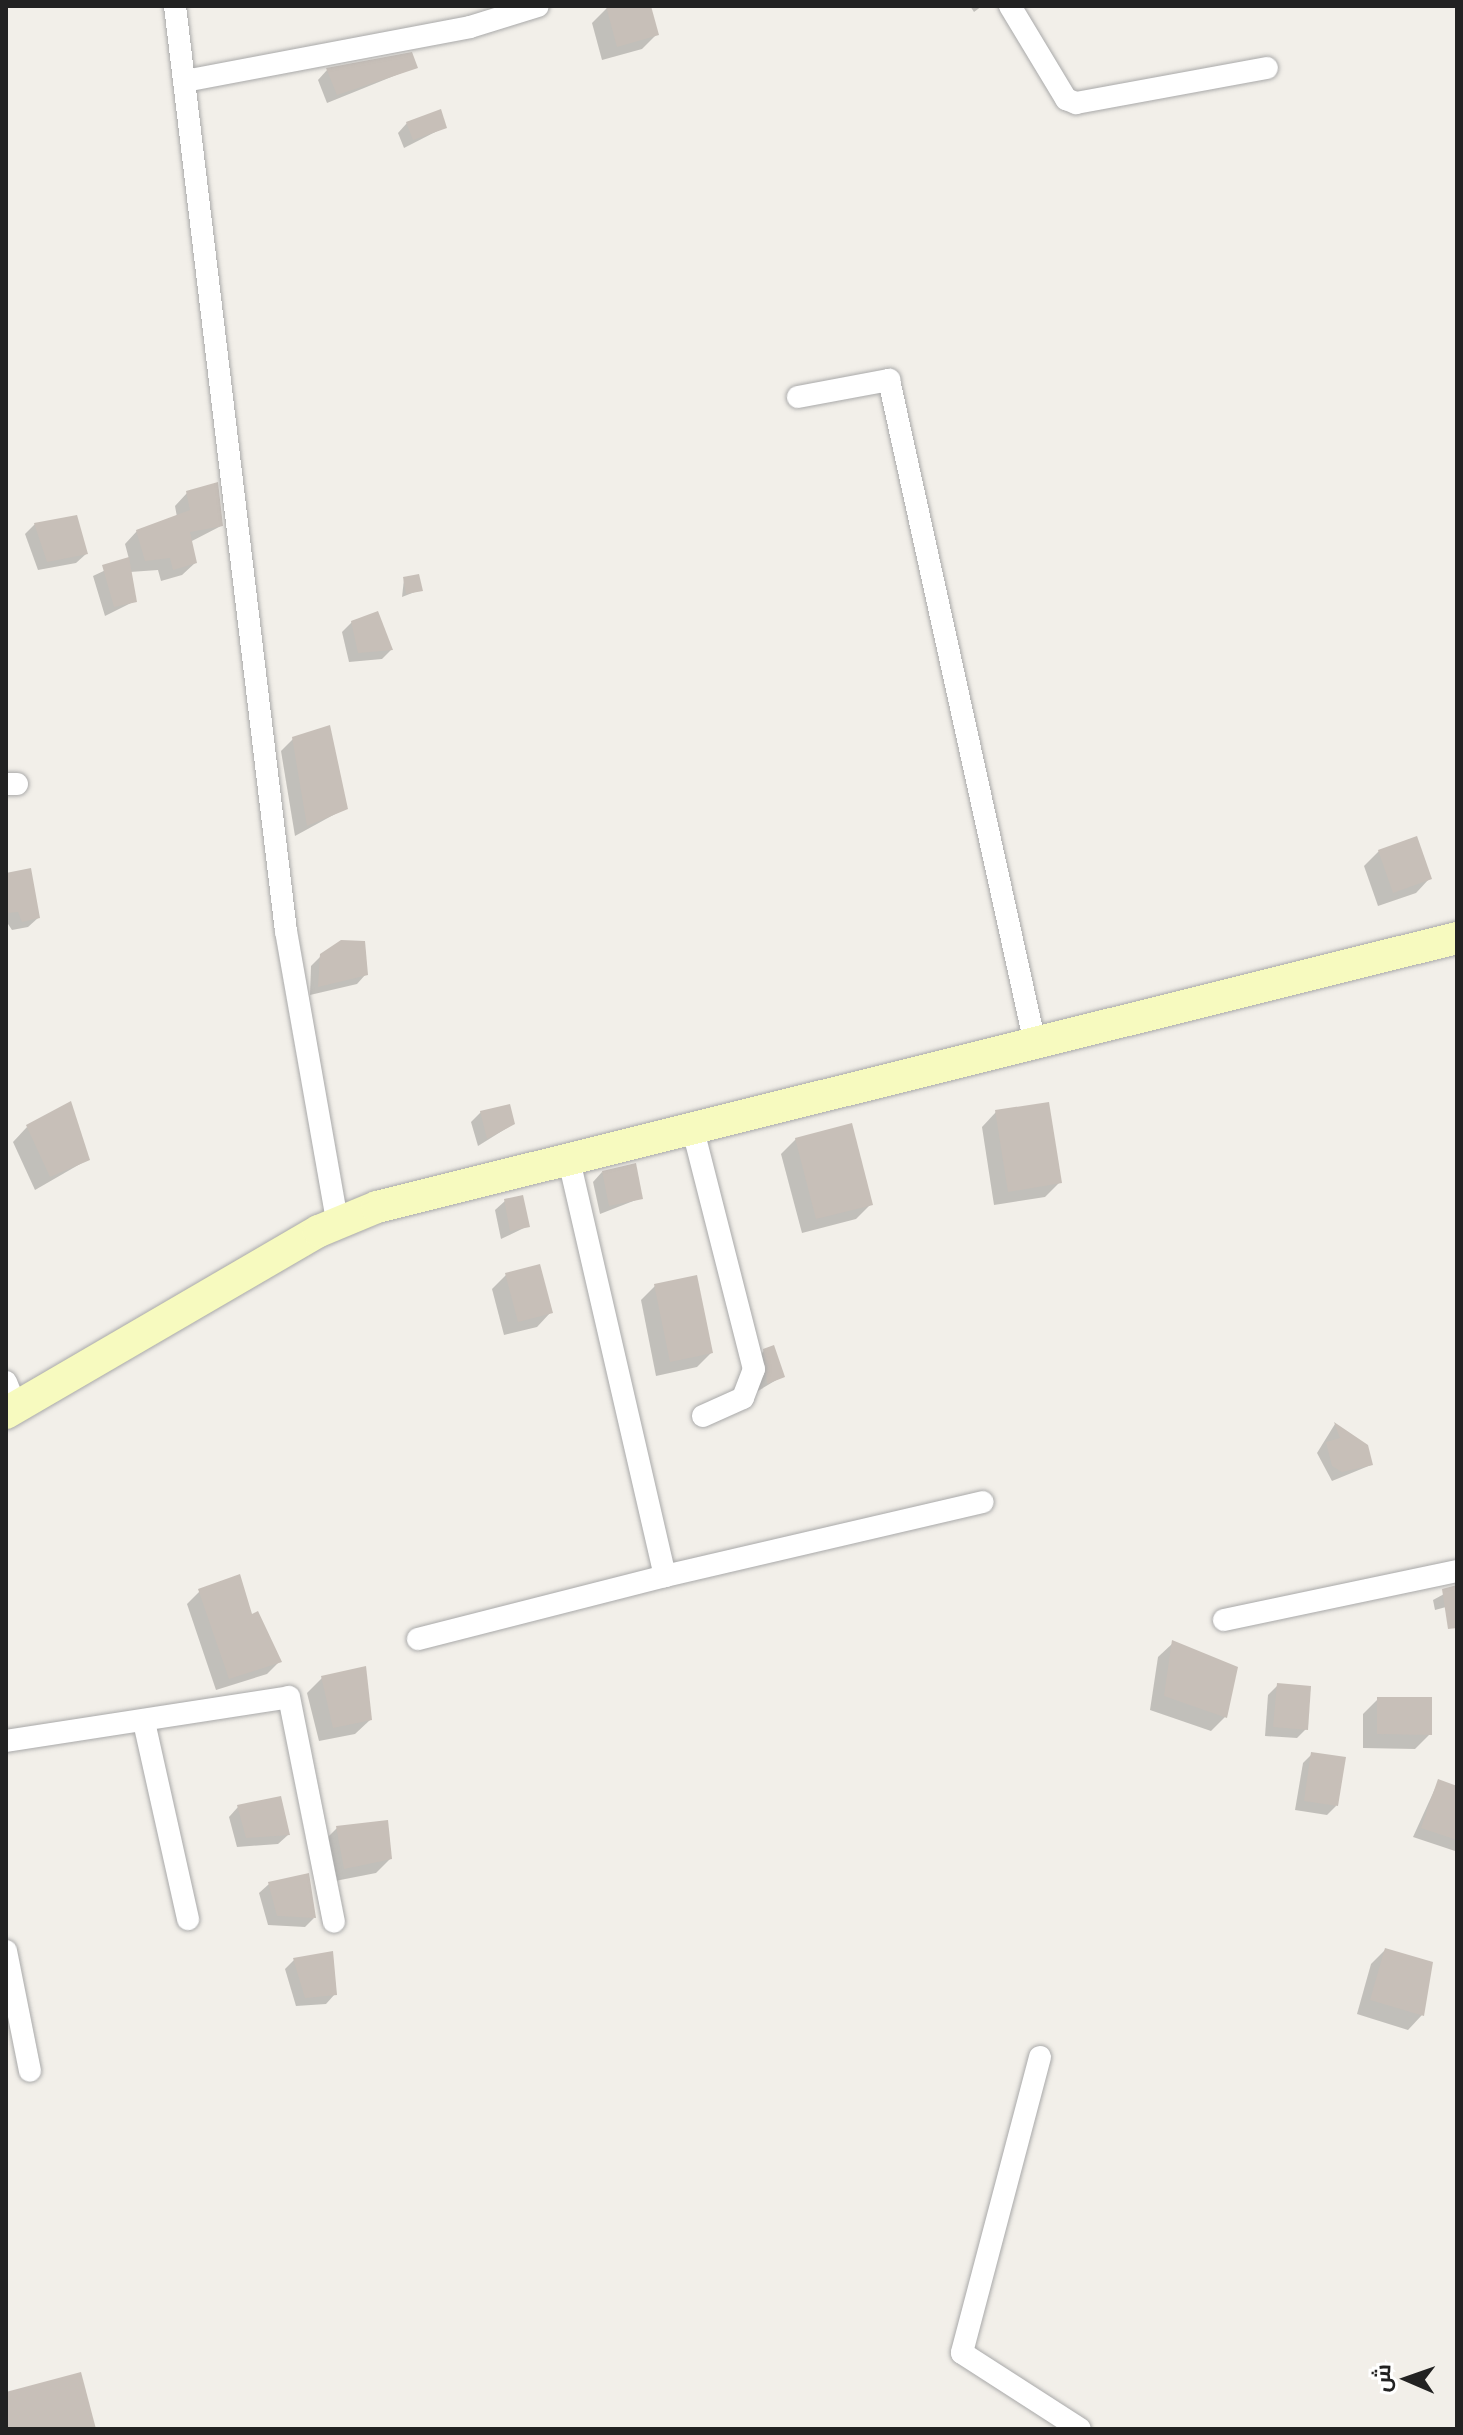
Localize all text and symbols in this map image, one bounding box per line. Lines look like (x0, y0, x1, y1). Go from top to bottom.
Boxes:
north arrow (1367, 2339, 1447, 2419)
text: ش (1369, 2364, 1396, 2393)

